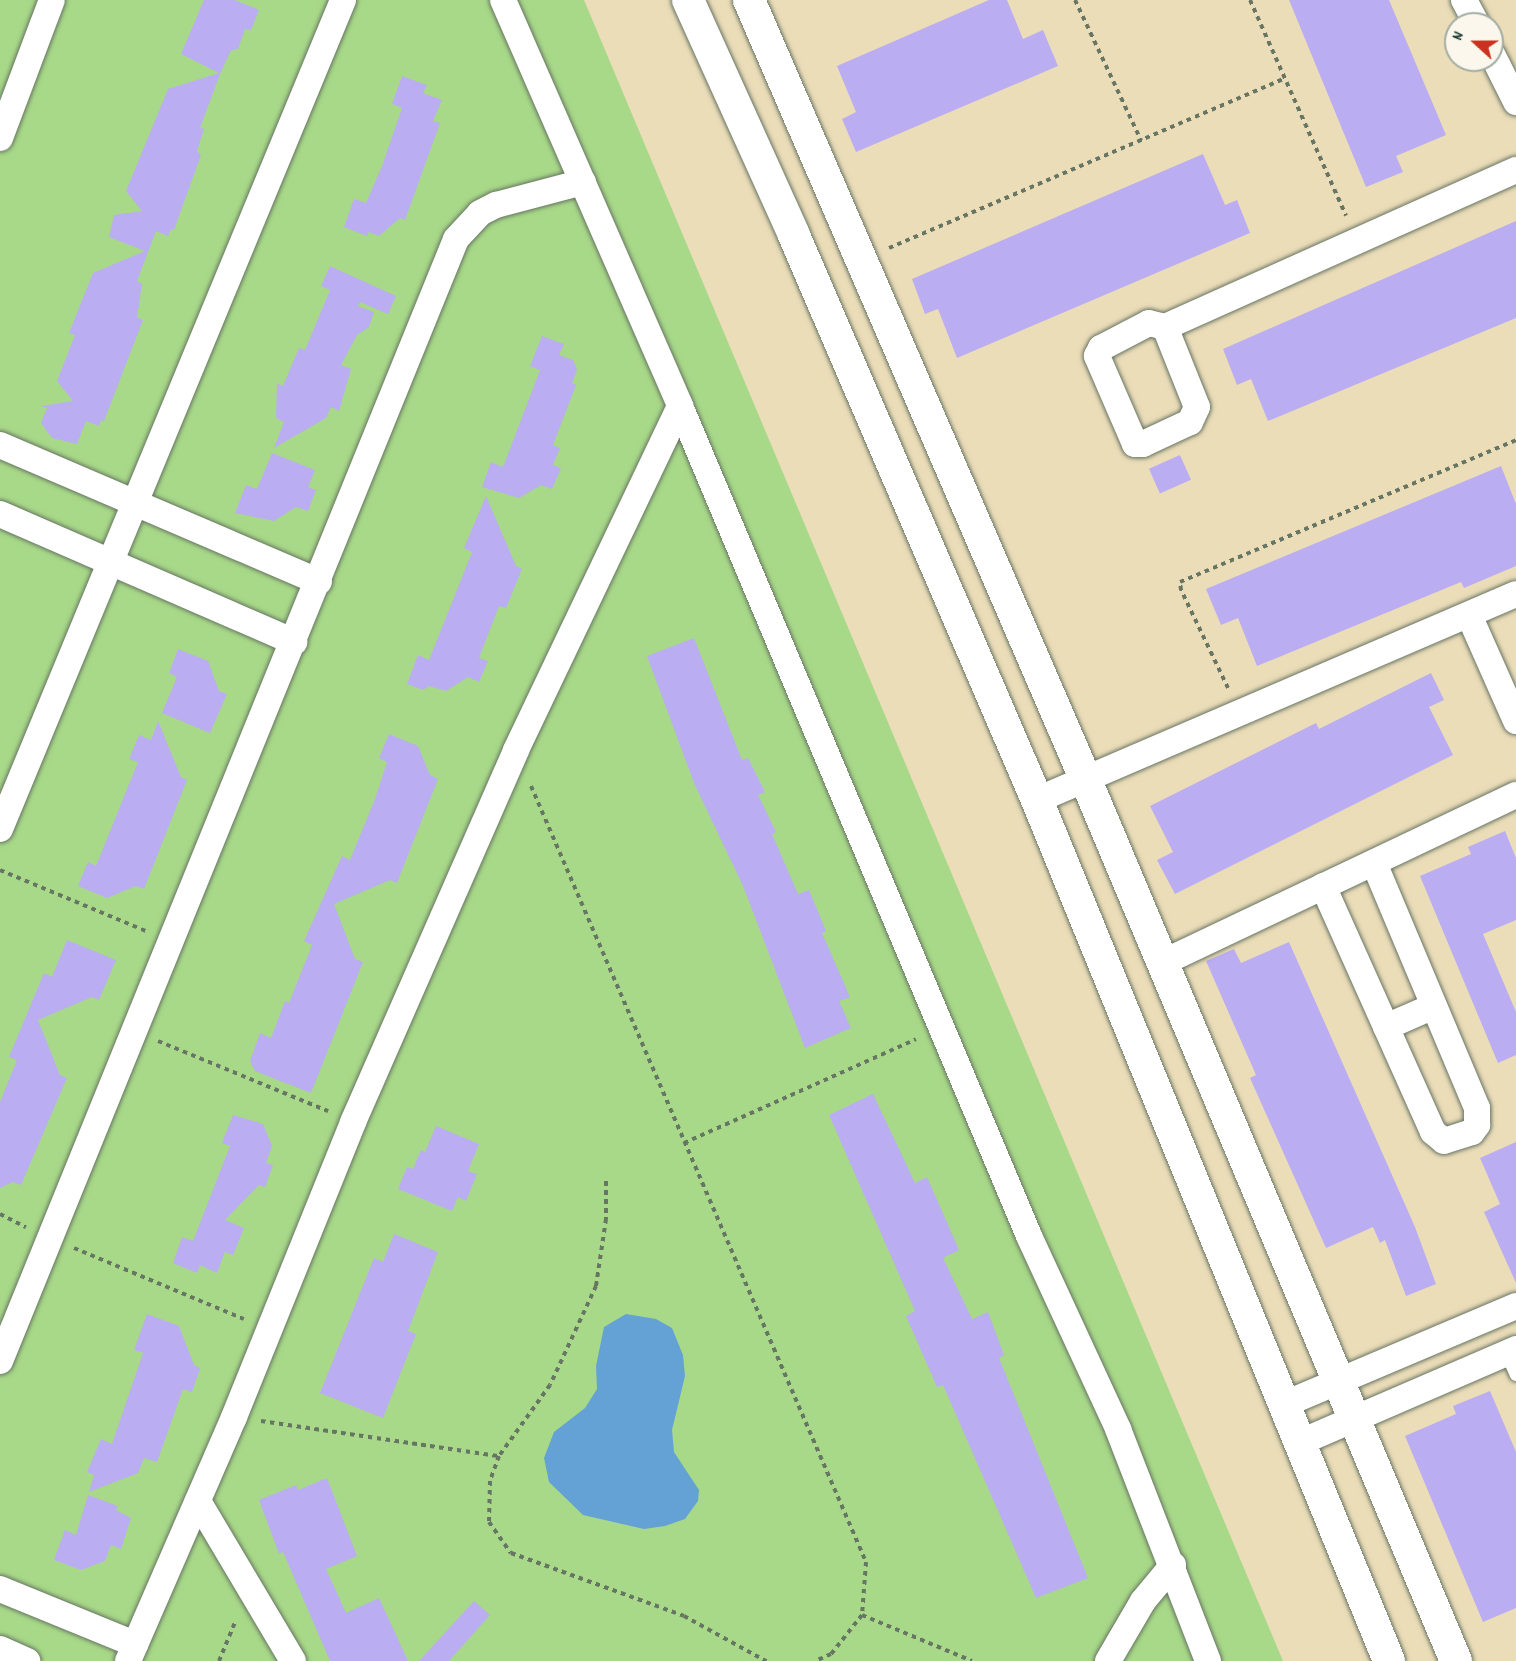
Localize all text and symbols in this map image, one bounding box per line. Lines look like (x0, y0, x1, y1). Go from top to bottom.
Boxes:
north arrow (1444, 12, 1504, 72)
text: N (1446, 28, 1471, 44)

